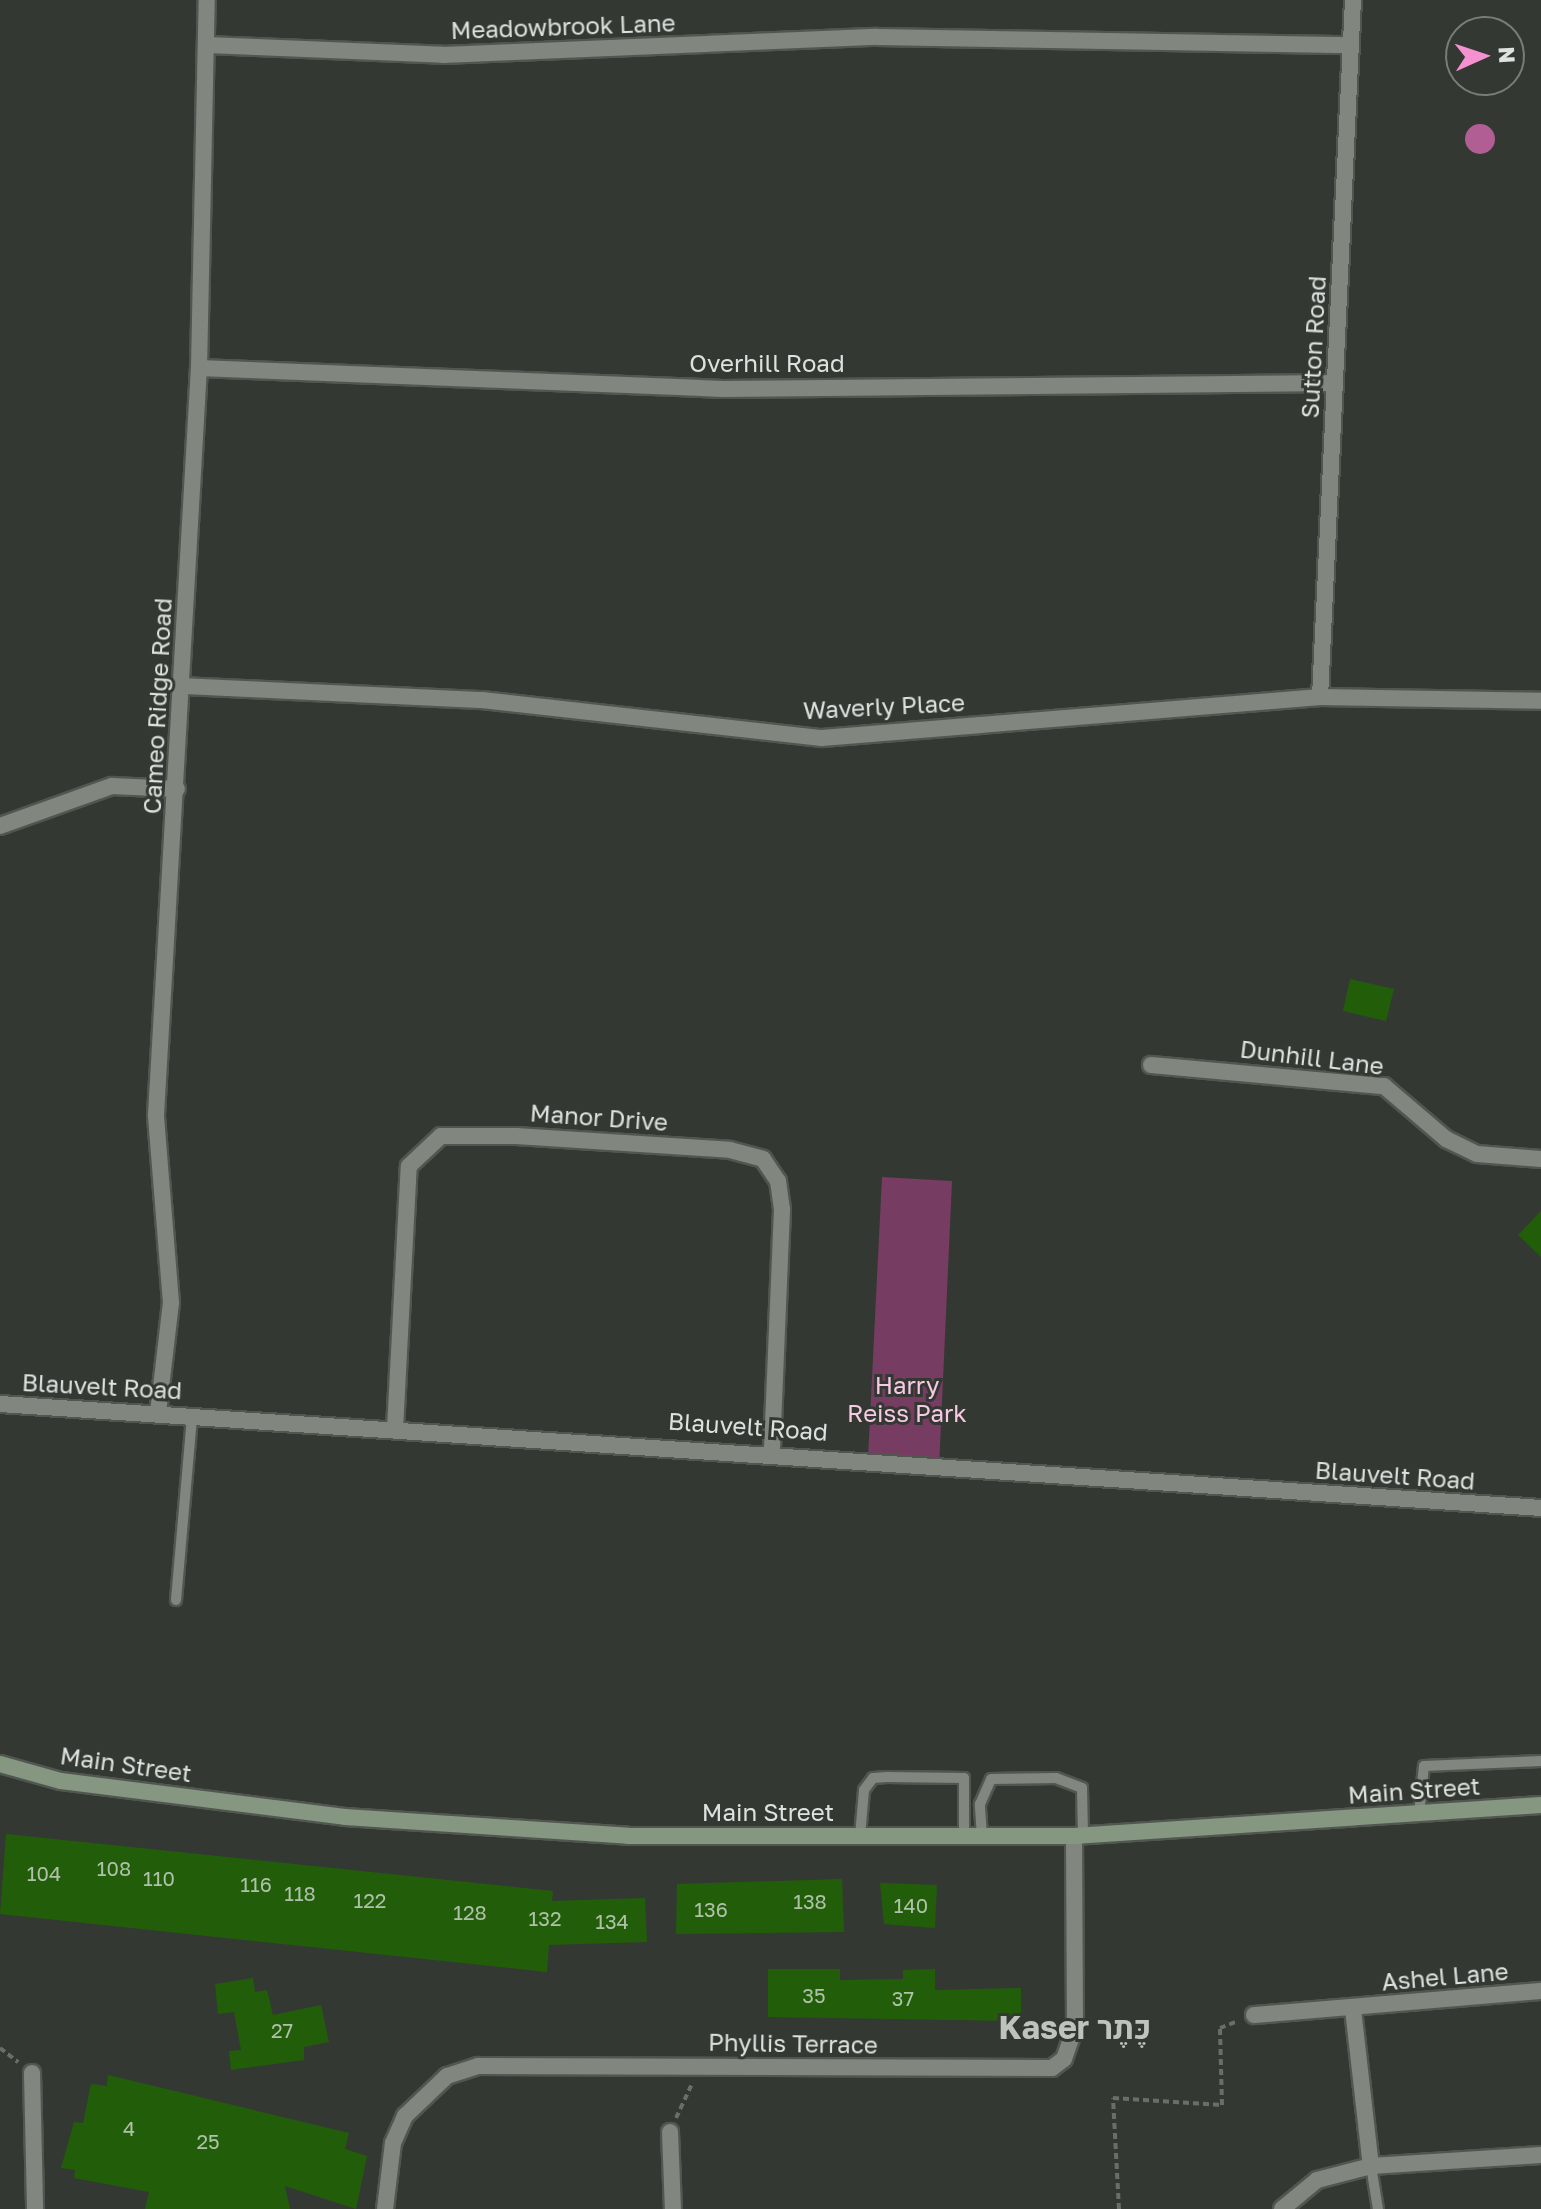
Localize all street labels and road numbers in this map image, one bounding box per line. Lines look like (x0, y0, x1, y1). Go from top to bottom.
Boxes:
street label: Meadowbrook Lane (450, 8, 676, 44)
street label: Sutton Road (1295, 275, 1331, 419)
street label: Overhill Road (689, 349, 845, 377)
street label: Cameo Ridge Road (137, 597, 177, 815)
street label: Waverly Place (802, 687, 966, 725)
street label: Dunhill Lane (1238, 1034, 1386, 1080)
street label: Manor Drive (529, 1098, 669, 1136)
street label: Blauvelt Road (21, 1367, 183, 1405)
street label: Blauvelt Road (667, 1406, 829, 1446)
street label: Blauvelt Road (1314, 1455, 1476, 1495)
street label: Main Street (58, 1741, 194, 1787)
street label: Main Street (1347, 1771, 1481, 1809)
street label: Main Street (702, 1798, 834, 1826)
street label: Ashel Lane (1380, 1956, 1510, 1996)
street label: Phyllis Terrace (708, 2027, 878, 2059)

